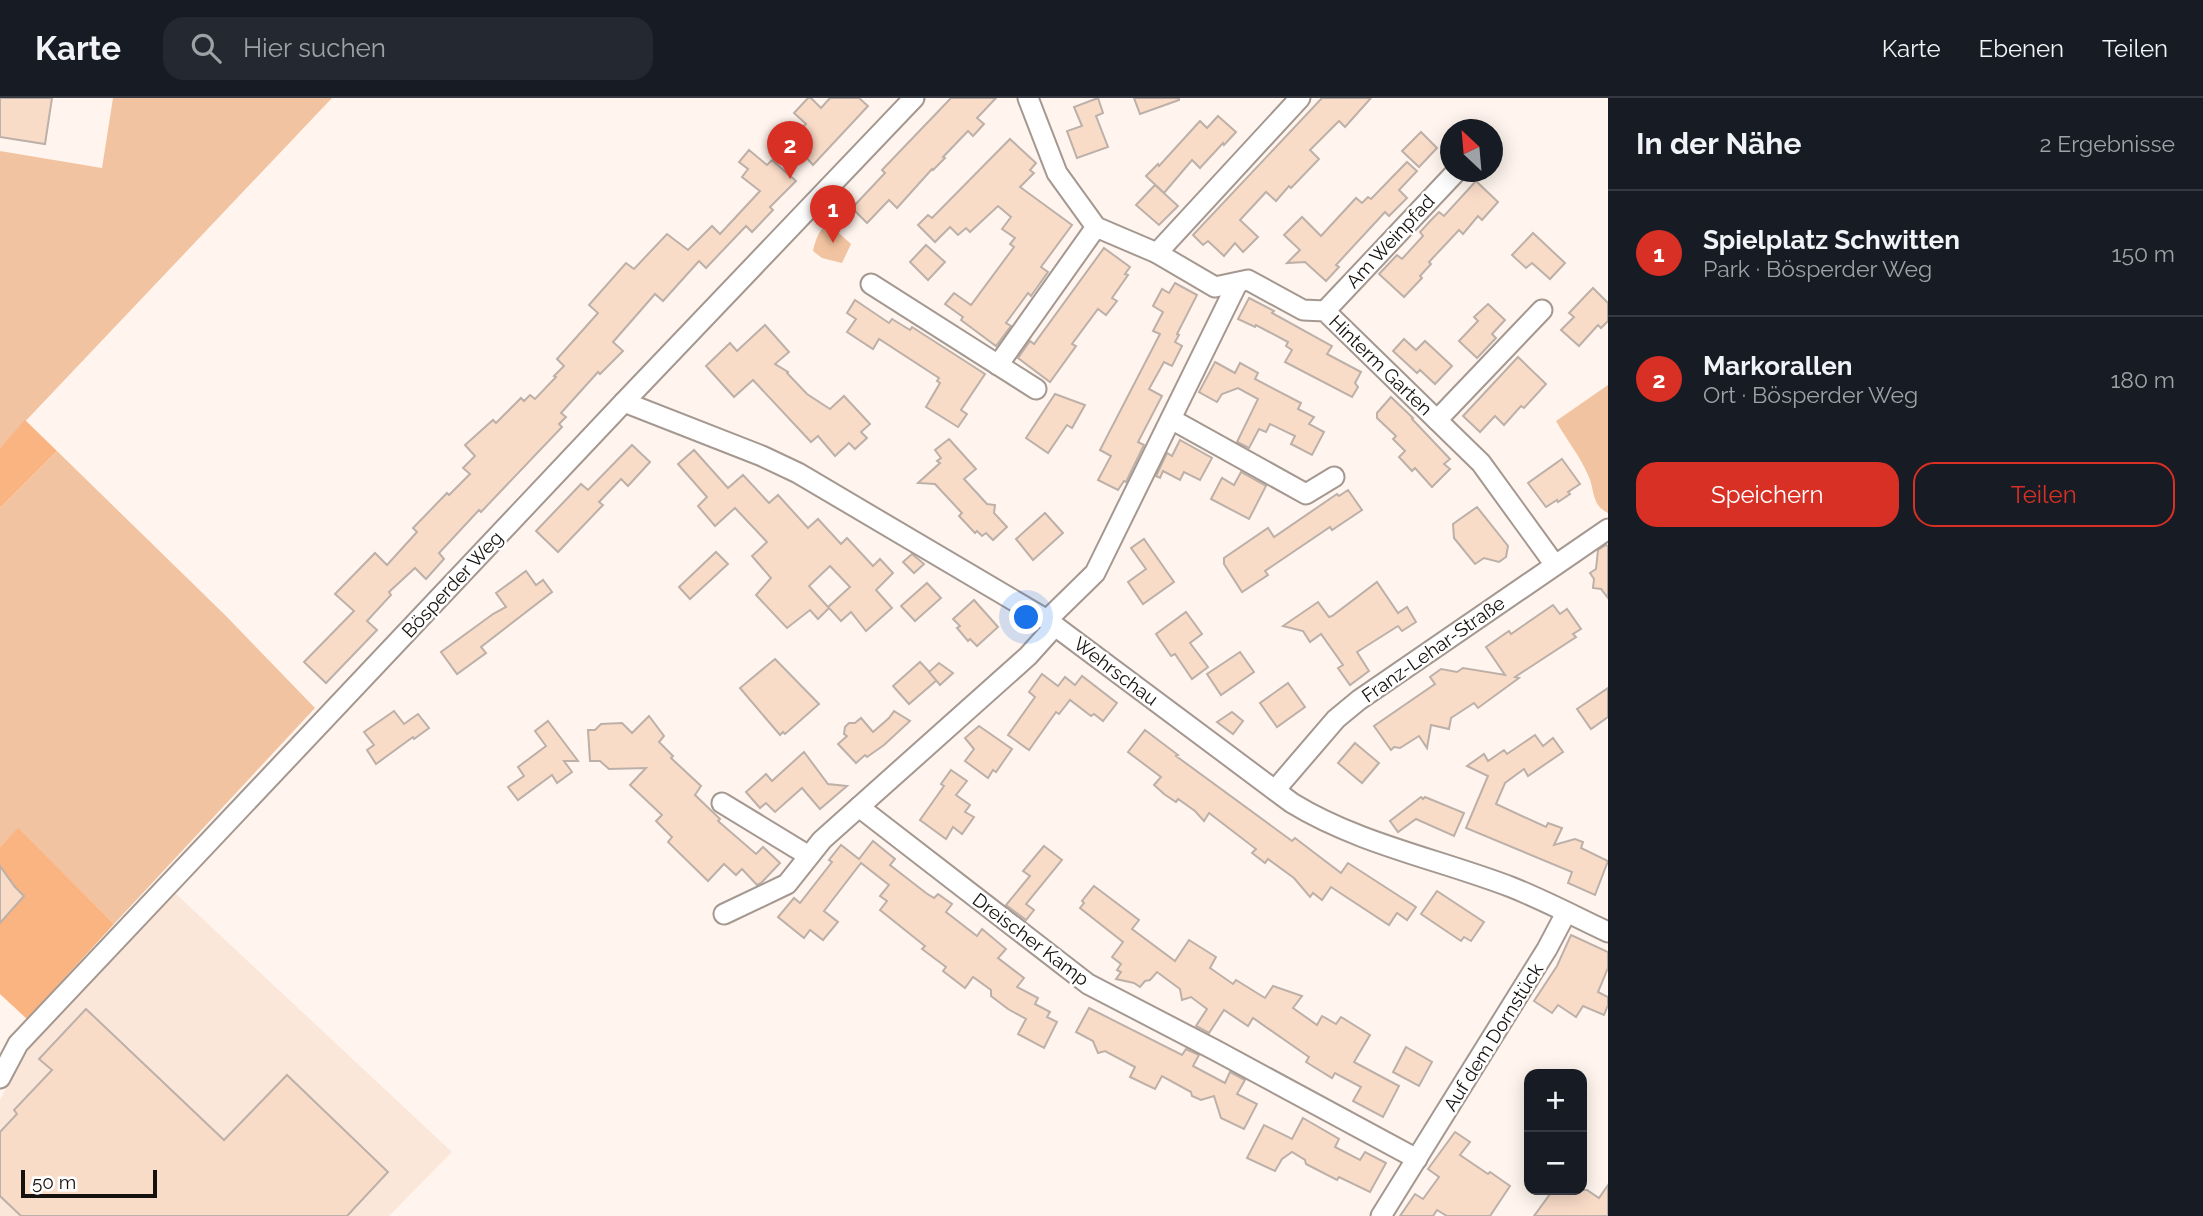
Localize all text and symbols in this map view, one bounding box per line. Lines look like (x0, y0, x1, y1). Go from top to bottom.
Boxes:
search box (163, 17, 653, 80)
text: Karte (35, 29, 121, 68)
icon: search (187, 29, 225, 67)
text: Hier suchen (243, 33, 386, 63)
text: Karte (1882, 34, 1941, 63)
text: Ebenen (1979, 34, 2064, 63)
text: Teilen (2102, 34, 2168, 63)
north arrow (1440, 119, 1503, 182)
pin: 2 (767, 121, 813, 179)
text: In der Nähe (1636, 126, 1801, 161)
text: 2 Ergebnisse (2039, 130, 2175, 157)
pin: 1 (810, 185, 856, 243)
street label: Am Weinpfad (1341, 190, 1439, 292)
text: Spielplatz Schwitten (1703, 225, 1960, 255)
text: 1 (1653, 240, 1665, 267)
text: 150 m (2112, 240, 2175, 267)
text: Park · Bösperder Weg (1703, 255, 1932, 282)
street label: Hinterm Garten (1325, 310, 1437, 420)
text: Markorallen (1703, 351, 1853, 381)
text: 2 (1653, 366, 1665, 393)
text: 180 m (2110, 366, 2175, 393)
text: Ort · Bösperder Weg (1703, 381, 1918, 408)
button: Speichern (1636, 462, 1899, 527)
button: Teilen (1913, 462, 2175, 527)
street label: Bösperder Weg (397, 526, 507, 642)
street label: Franz-Lehar-Straße (1357, 591, 1509, 707)
your location (1009, 600, 1043, 634)
street label: Wehrschau (1070, 632, 1162, 710)
street label: Dreischer Kamp (969, 888, 1093, 990)
street label: Auf dem Dornstück (1439, 959, 1547, 1115)
map controls (1524, 1069, 1587, 1195)
button: + (1524, 1069, 1587, 1132)
button: − (1524, 1132, 1587, 1195)
scale bar (21, 1167, 158, 1199)
text: 50 m (32, 1171, 76, 1193)

